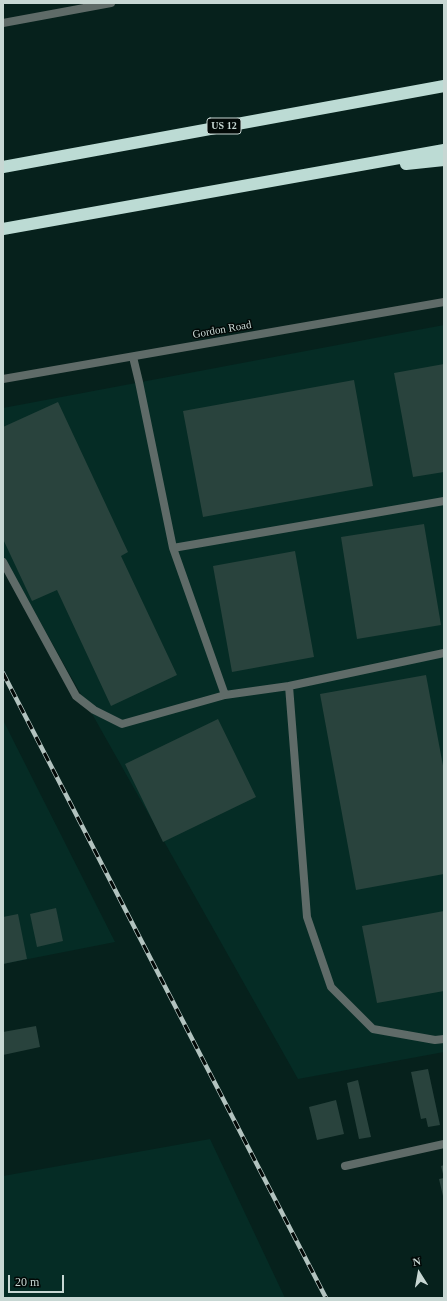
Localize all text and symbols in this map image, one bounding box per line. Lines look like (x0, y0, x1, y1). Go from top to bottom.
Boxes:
road number: US 12 (207, 118, 241, 134)
street label: Gordon Road (192, 318, 252, 342)
north arrow (399, 1253, 439, 1293)
text: N (412, 1255, 422, 1268)
scale bar (10, 1267, 66, 1293)
text: 20 m (15, 1275, 39, 1289)

